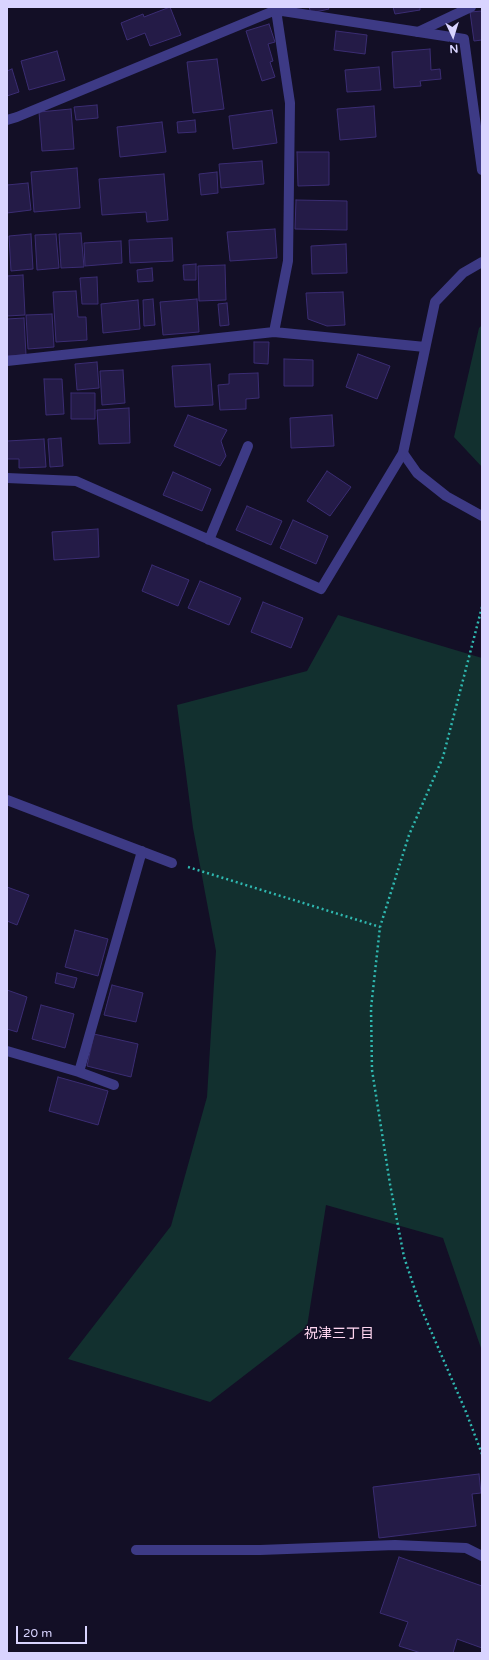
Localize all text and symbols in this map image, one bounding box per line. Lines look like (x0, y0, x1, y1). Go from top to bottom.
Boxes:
north arrow (433, 16, 473, 56)
text: N (449, 42, 459, 55)
district label: 祝津三丁目 (304, 1326, 374, 1342)
scale bar (18, 1618, 89, 1644)
text: 20 m (23, 1626, 52, 1640)

